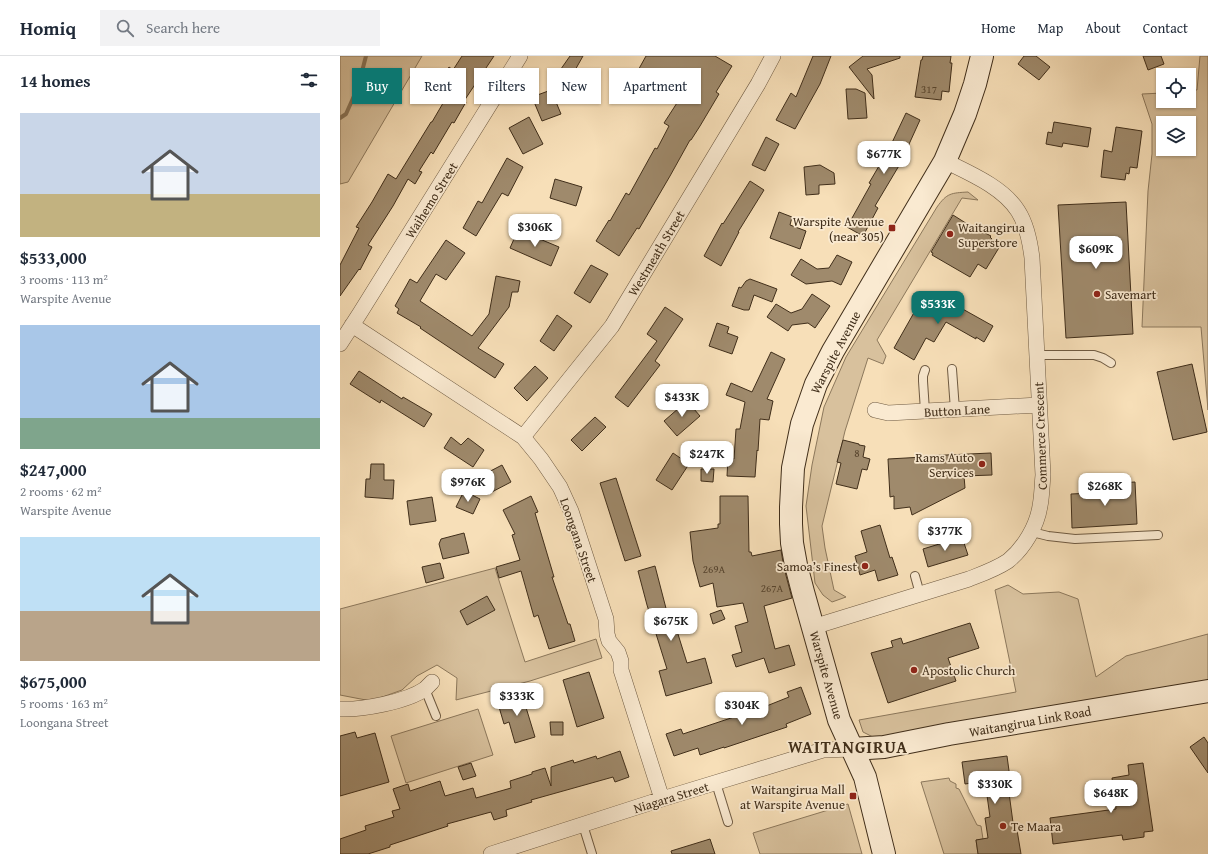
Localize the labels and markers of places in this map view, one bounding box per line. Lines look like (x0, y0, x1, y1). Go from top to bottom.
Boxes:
pin: $677K (856, 141, 912, 175)
place label: Warspite Avenue (near 305) (793, 212, 884, 246)
pin: $306K (507, 214, 563, 248)
place label: Waitangirua Superstore (958, 218, 1026, 252)
marker: Warspite Avenue (near 305) (887, 223, 897, 233)
marker: Waitangirua Superstore (945, 229, 955, 239)
pin: $609K (1068, 236, 1124, 270)
place label: Savemart (1105, 285, 1157, 304)
marker: Savemart (1092, 289, 1102, 299)
pin: $533K (910, 291, 966, 325)
pin: $433K (654, 384, 710, 418)
pin: $247K (679, 441, 735, 475)
place label: Rams Auto Services (916, 448, 974, 482)
marker: Rams Auto Services (977, 459, 987, 469)
pin: $976K (440, 469, 496, 503)
pin: $268K (1077, 473, 1133, 507)
pin: $377K (917, 518, 973, 552)
place label: Samoa’s Finest (777, 557, 857, 576)
marker: Samoa’s Finest (860, 561, 870, 571)
pin: $675K (643, 608, 699, 642)
place label: Apostolic Church (922, 661, 1016, 680)
marker: Apostolic Church (909, 665, 919, 675)
pin: $333K (489, 683, 545, 717)
pin: $304K (714, 692, 770, 726)
pin: $330K (967, 771, 1023, 805)
place label: Waitangirua Mall at Warspite Avenue (740, 780, 845, 814)
pin: $648K (1083, 780, 1139, 814)
marker: Waitangirua Mall at Warspite Avenue (848, 791, 858, 801)
place label: Te Maara (1011, 817, 1062, 836)
marker: Te Maara (998, 821, 1008, 831)

